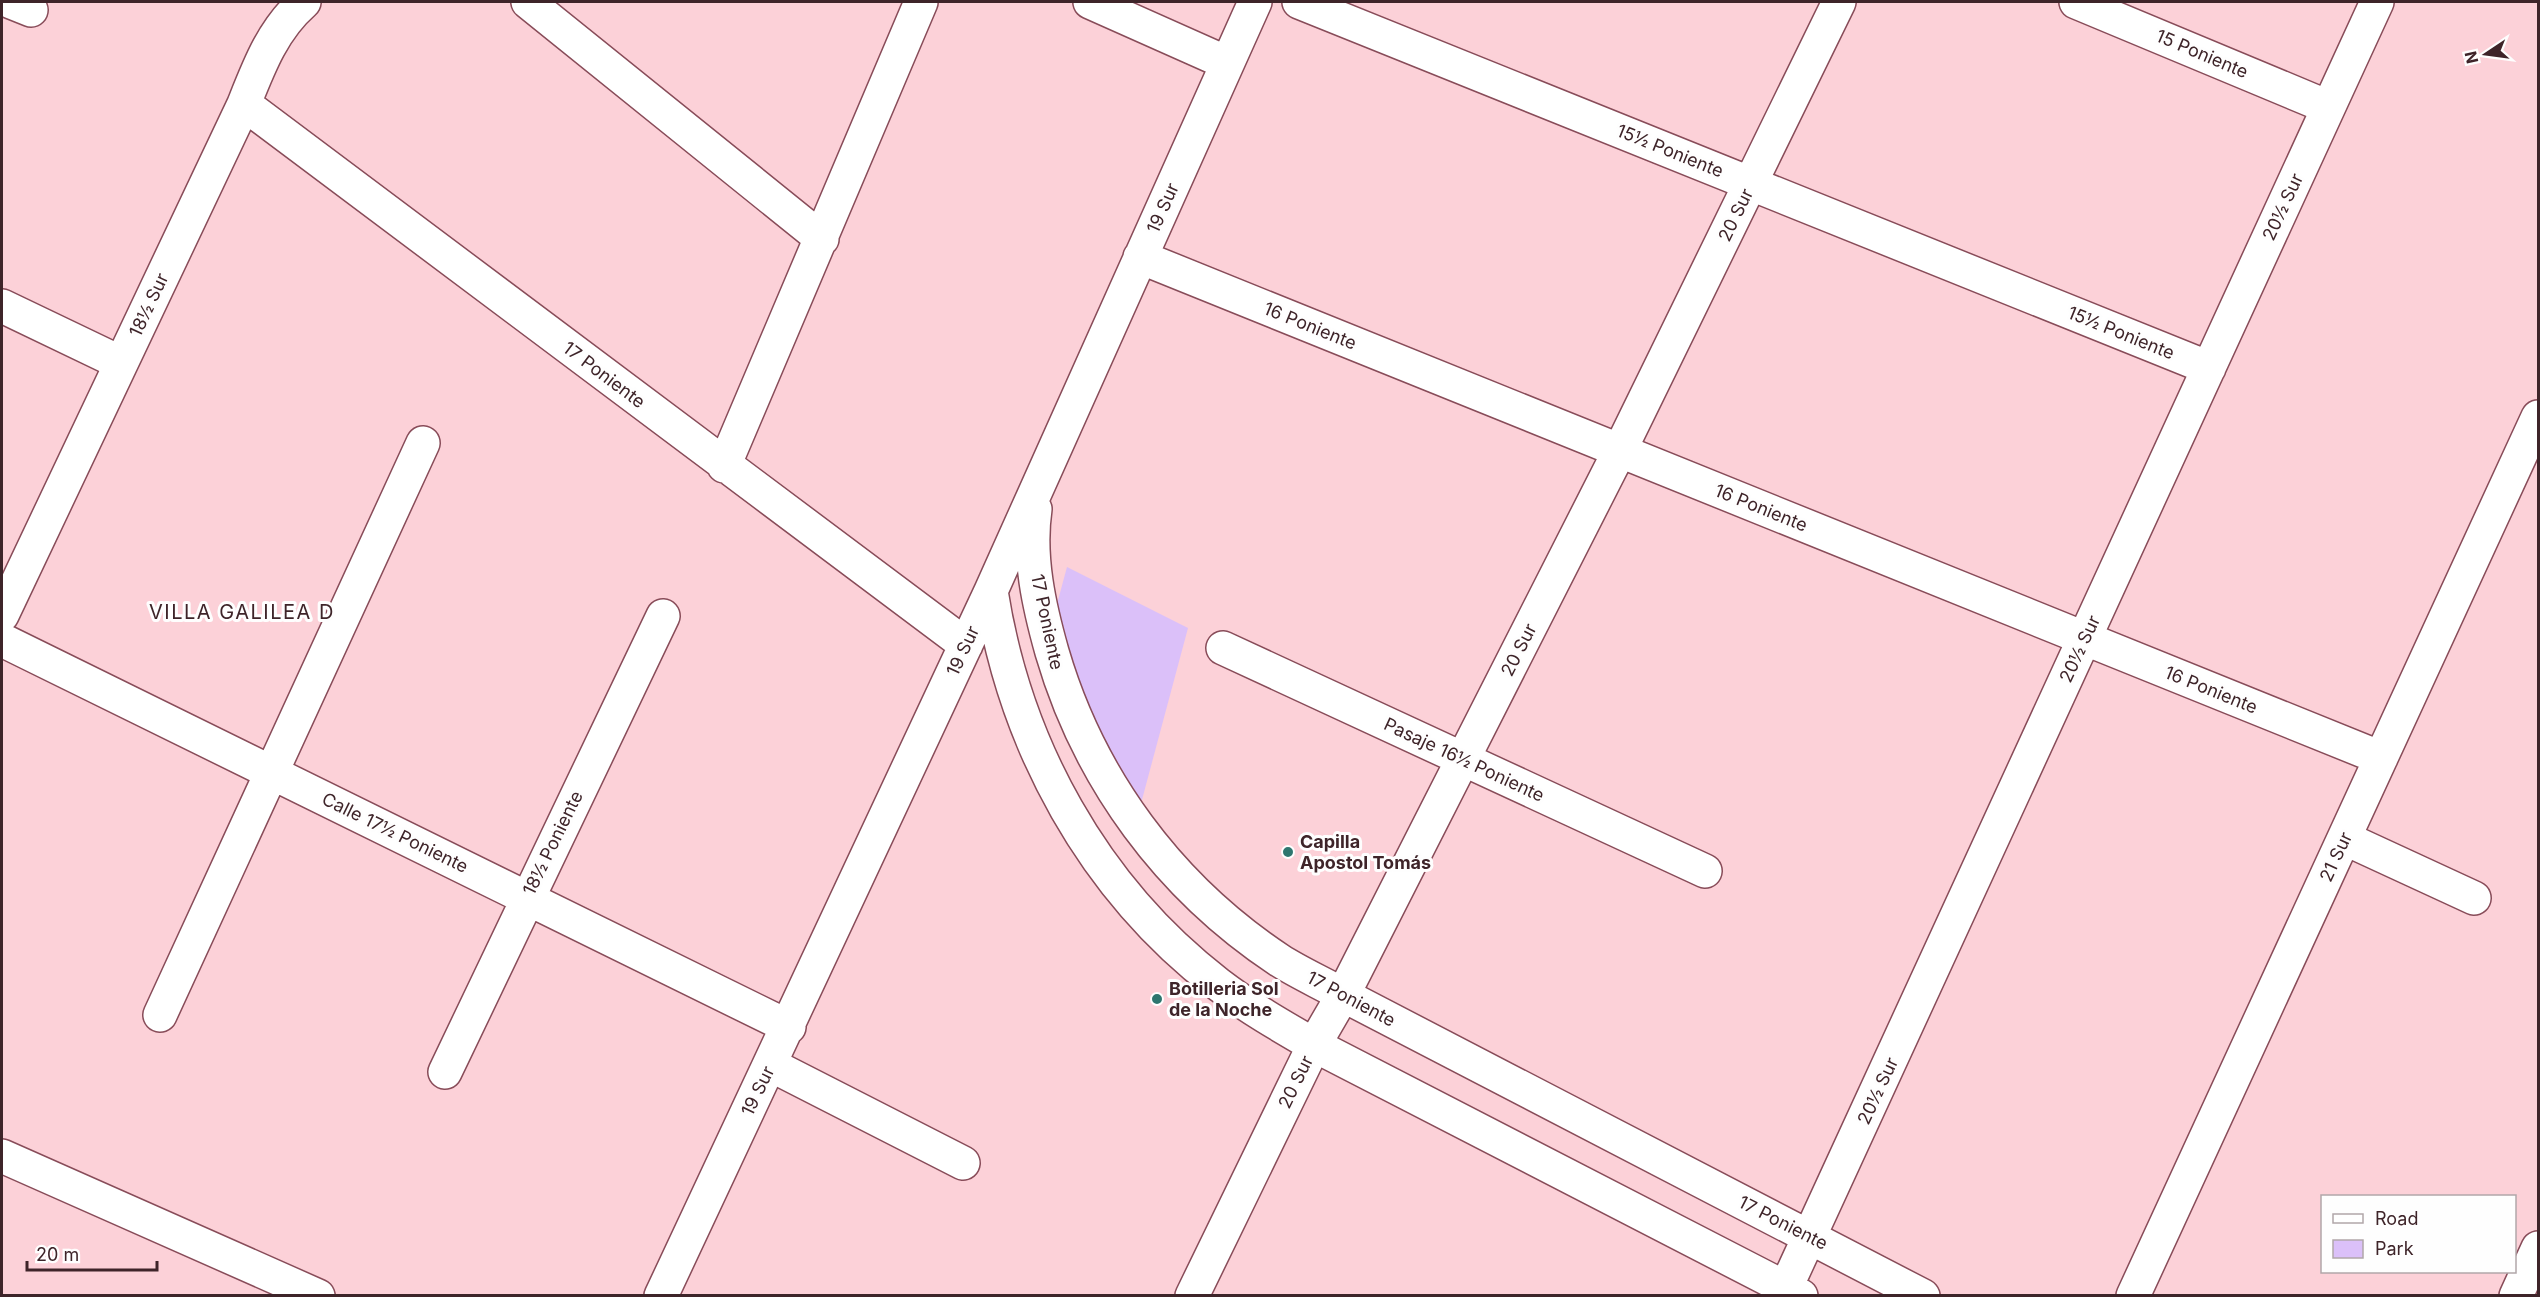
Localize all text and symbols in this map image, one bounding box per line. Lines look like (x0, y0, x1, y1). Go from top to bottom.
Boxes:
north arrow (2456, 24, 2516, 84)
street label: 15 Poniente (2153, 25, 2251, 82)
text: N (2460, 49, 2483, 66)
street label: 15½ Poniente (1614, 120, 1727, 181)
street label: 20½ Sur (2258, 170, 2307, 244)
street label: 19 Sur (1142, 179, 1183, 236)
street label: 20 Sur (1714, 185, 1757, 245)
street label: 18½ Sur (125, 269, 172, 340)
street label: 16 Poniente (1261, 297, 1360, 354)
street label: 15½ Poniente (2065, 302, 2178, 363)
street label: 17 Poniente (559, 337, 649, 412)
street label: 16 Poniente (1712, 479, 1811, 536)
street label: 17 Poniente (1027, 572, 1068, 672)
district label: VILLA GALILEA D (149, 600, 335, 624)
street label: 20½ Sur (2055, 612, 2104, 686)
street label: 20 Sur (1496, 620, 1541, 680)
street label: 19 Sur (942, 622, 983, 679)
street label: 16 Poniente (2162, 661, 2261, 718)
street label: Pasaje 16½ Poniente (1381, 713, 1548, 806)
street label: 18½ Poniente (518, 787, 587, 898)
street label: Calle 17½ Poniente (319, 788, 472, 877)
street label: 21 Sur (2315, 828, 2356, 885)
place label: Capilla Apostol Tomás (1300, 831, 1431, 873)
marker: Capilla Apostol Tomás (1281, 845, 1295, 859)
street label: 17 Poniente (1303, 966, 1399, 1031)
place label: Botilleria Sol de la Noche (1169, 978, 1279, 1020)
marker: Botilleria Sol de la Noche (1150, 992, 1164, 1006)
street label: 20 Sur (1274, 1052, 1317, 1112)
street label: 20½ Sur (1853, 1054, 1902, 1128)
street label: 19 Sur (737, 1062, 779, 1119)
street label: 17 Poniente (1735, 1191, 1831, 1254)
legend (2321, 1195, 2516, 1273)
text: Road (2375, 1208, 2418, 1229)
scale bar (27, 1234, 158, 1272)
text: Park (2375, 1238, 2414, 1259)
text: 20 m (36, 1244, 79, 1265)

